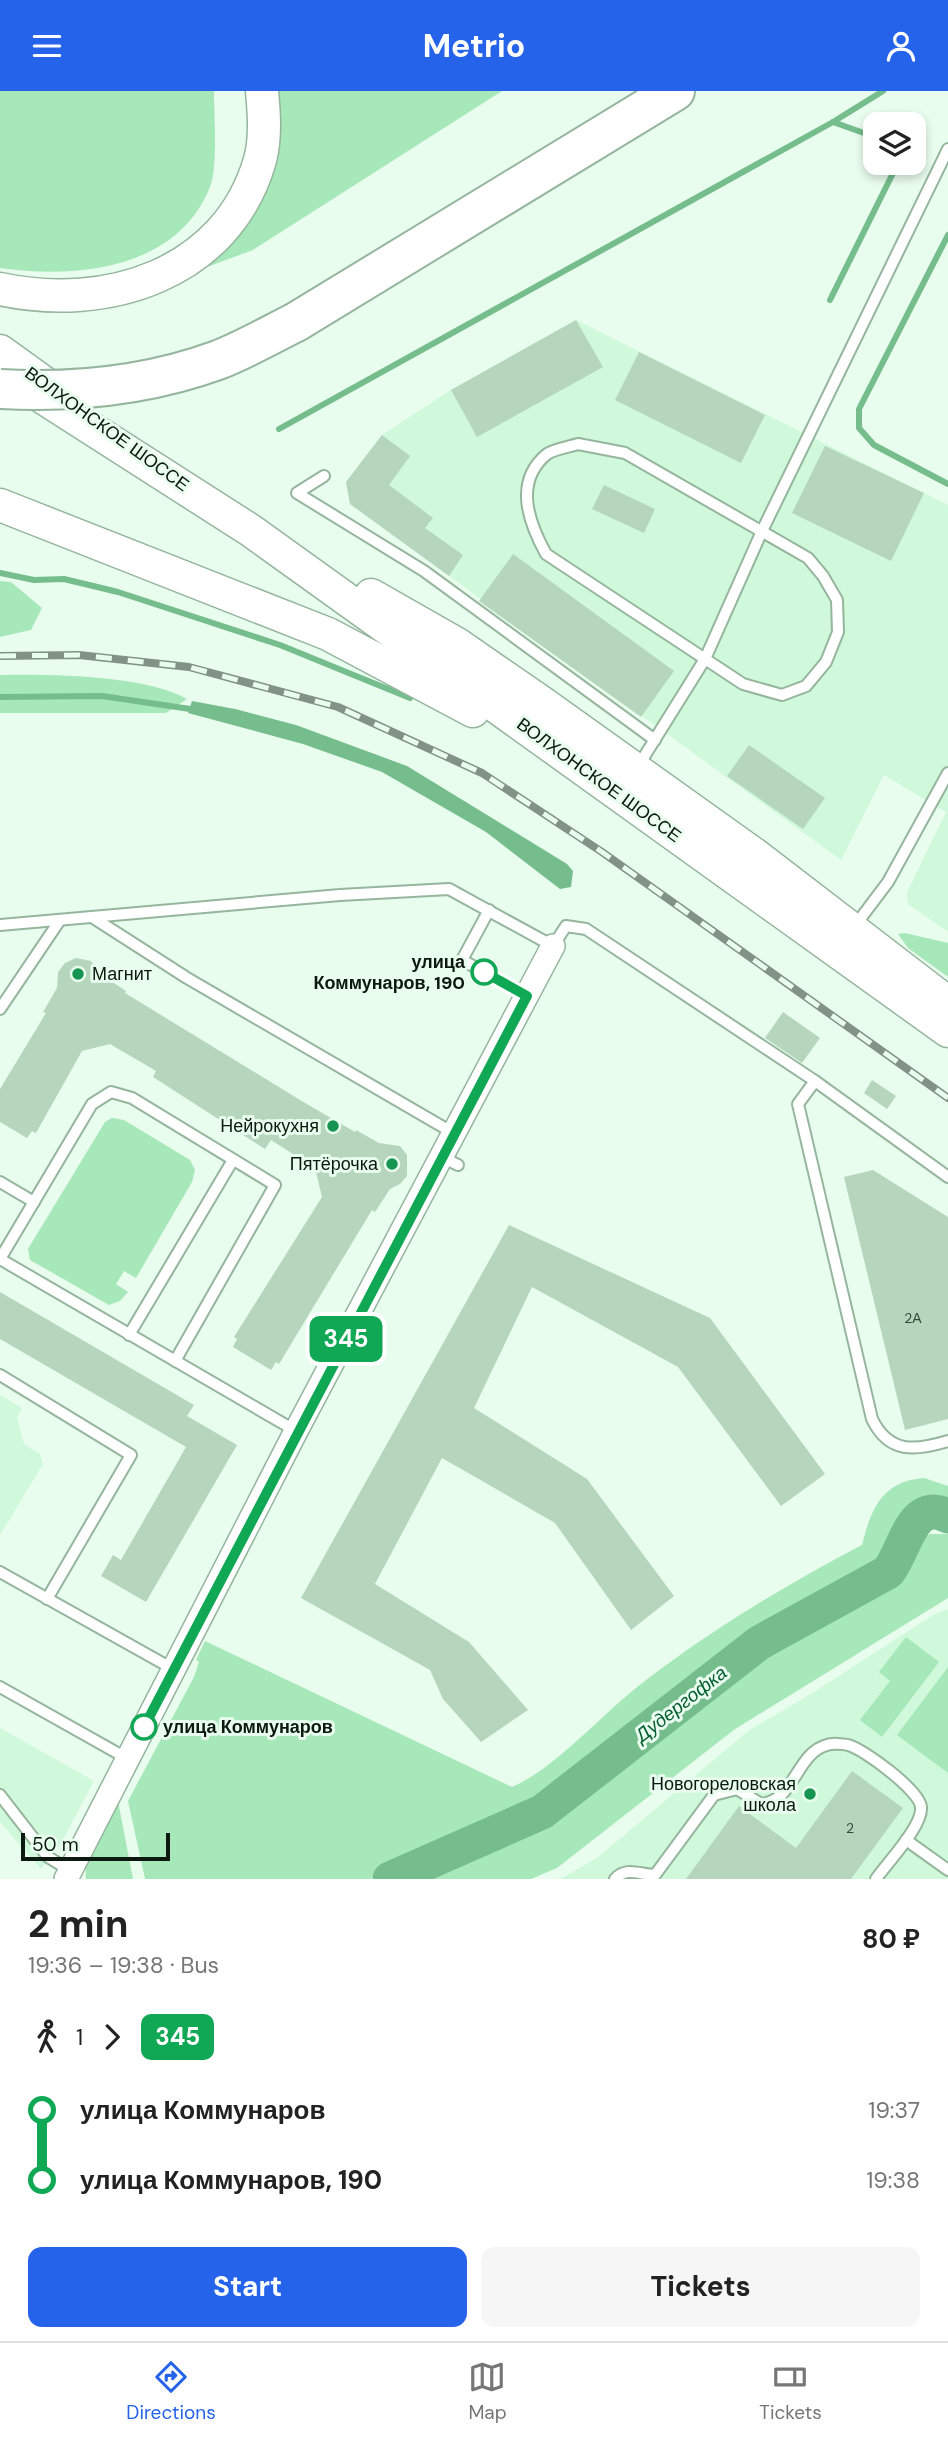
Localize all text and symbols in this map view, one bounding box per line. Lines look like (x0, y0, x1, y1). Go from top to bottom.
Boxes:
text: Metrio (423, 25, 525, 67)
icon: menu (28, 27, 66, 65)
icon: person (882, 27, 920, 65)
map controls (863, 112, 926, 175)
button: layers (863, 112, 926, 175)
street label: ВОЛХОНСКОЕ ШОССЕ (20, 361, 194, 497)
street label: ВОЛХОНСКОЕ ШОССЕ (512, 712, 686, 848)
place label: улица Коммунаров, 190 (314, 950, 466, 995)
marker: улица Коммунаров, 190 (471, 959, 497, 985)
place label: Магнит (92, 962, 152, 986)
marker: Магнит (70, 966, 86, 982)
place label: Нейрокухня (220, 1114, 319, 1138)
marker: Нейрокухня (325, 1118, 341, 1134)
place label: Пятёрочка (290, 1152, 379, 1176)
marker: Пятёрочка (384, 1156, 400, 1172)
house number: 2А (904, 1309, 922, 1327)
line badge: 345 (306, 1316, 386, 1362)
text: 345 (324, 1323, 369, 1354)
water label: Дудергофка (628, 1660, 732, 1749)
marker: улица Коммунаров (131, 1714, 157, 1740)
place label: улица Коммунаров (163, 1715, 333, 1739)
place label: Новогореловская школа (651, 1772, 797, 1817)
marker: Новогореловская школа (802, 1786, 818, 1802)
house number: 2 (846, 1819, 854, 1837)
scale bar (21, 1830, 170, 1862)
text: 50 m (32, 1832, 79, 1857)
text: 2 min (28, 1899, 128, 1949)
text: 80 ₽ (862, 1922, 920, 1956)
text: 19:36 – 19:38 · Bus (28, 1950, 219, 1980)
icon: walk (28, 2018, 66, 2056)
icon: forward (93, 2018, 131, 2056)
text: 345 (155, 2021, 200, 2052)
text: 1 (76, 2022, 83, 2052)
text: улица Коммунаров (80, 2093, 325, 2127)
text: 19:37 (868, 2095, 920, 2125)
text: улица Коммунаров, 190 (80, 2163, 382, 2197)
text: 19:38 (866, 2165, 920, 2195)
button: Start (28, 2247, 467, 2327)
button: Tickets (481, 2247, 920, 2327)
tab: Directions (126, 2358, 216, 2425)
tab: Map (468, 2358, 507, 2425)
tab: Tickets (759, 2358, 822, 2425)

